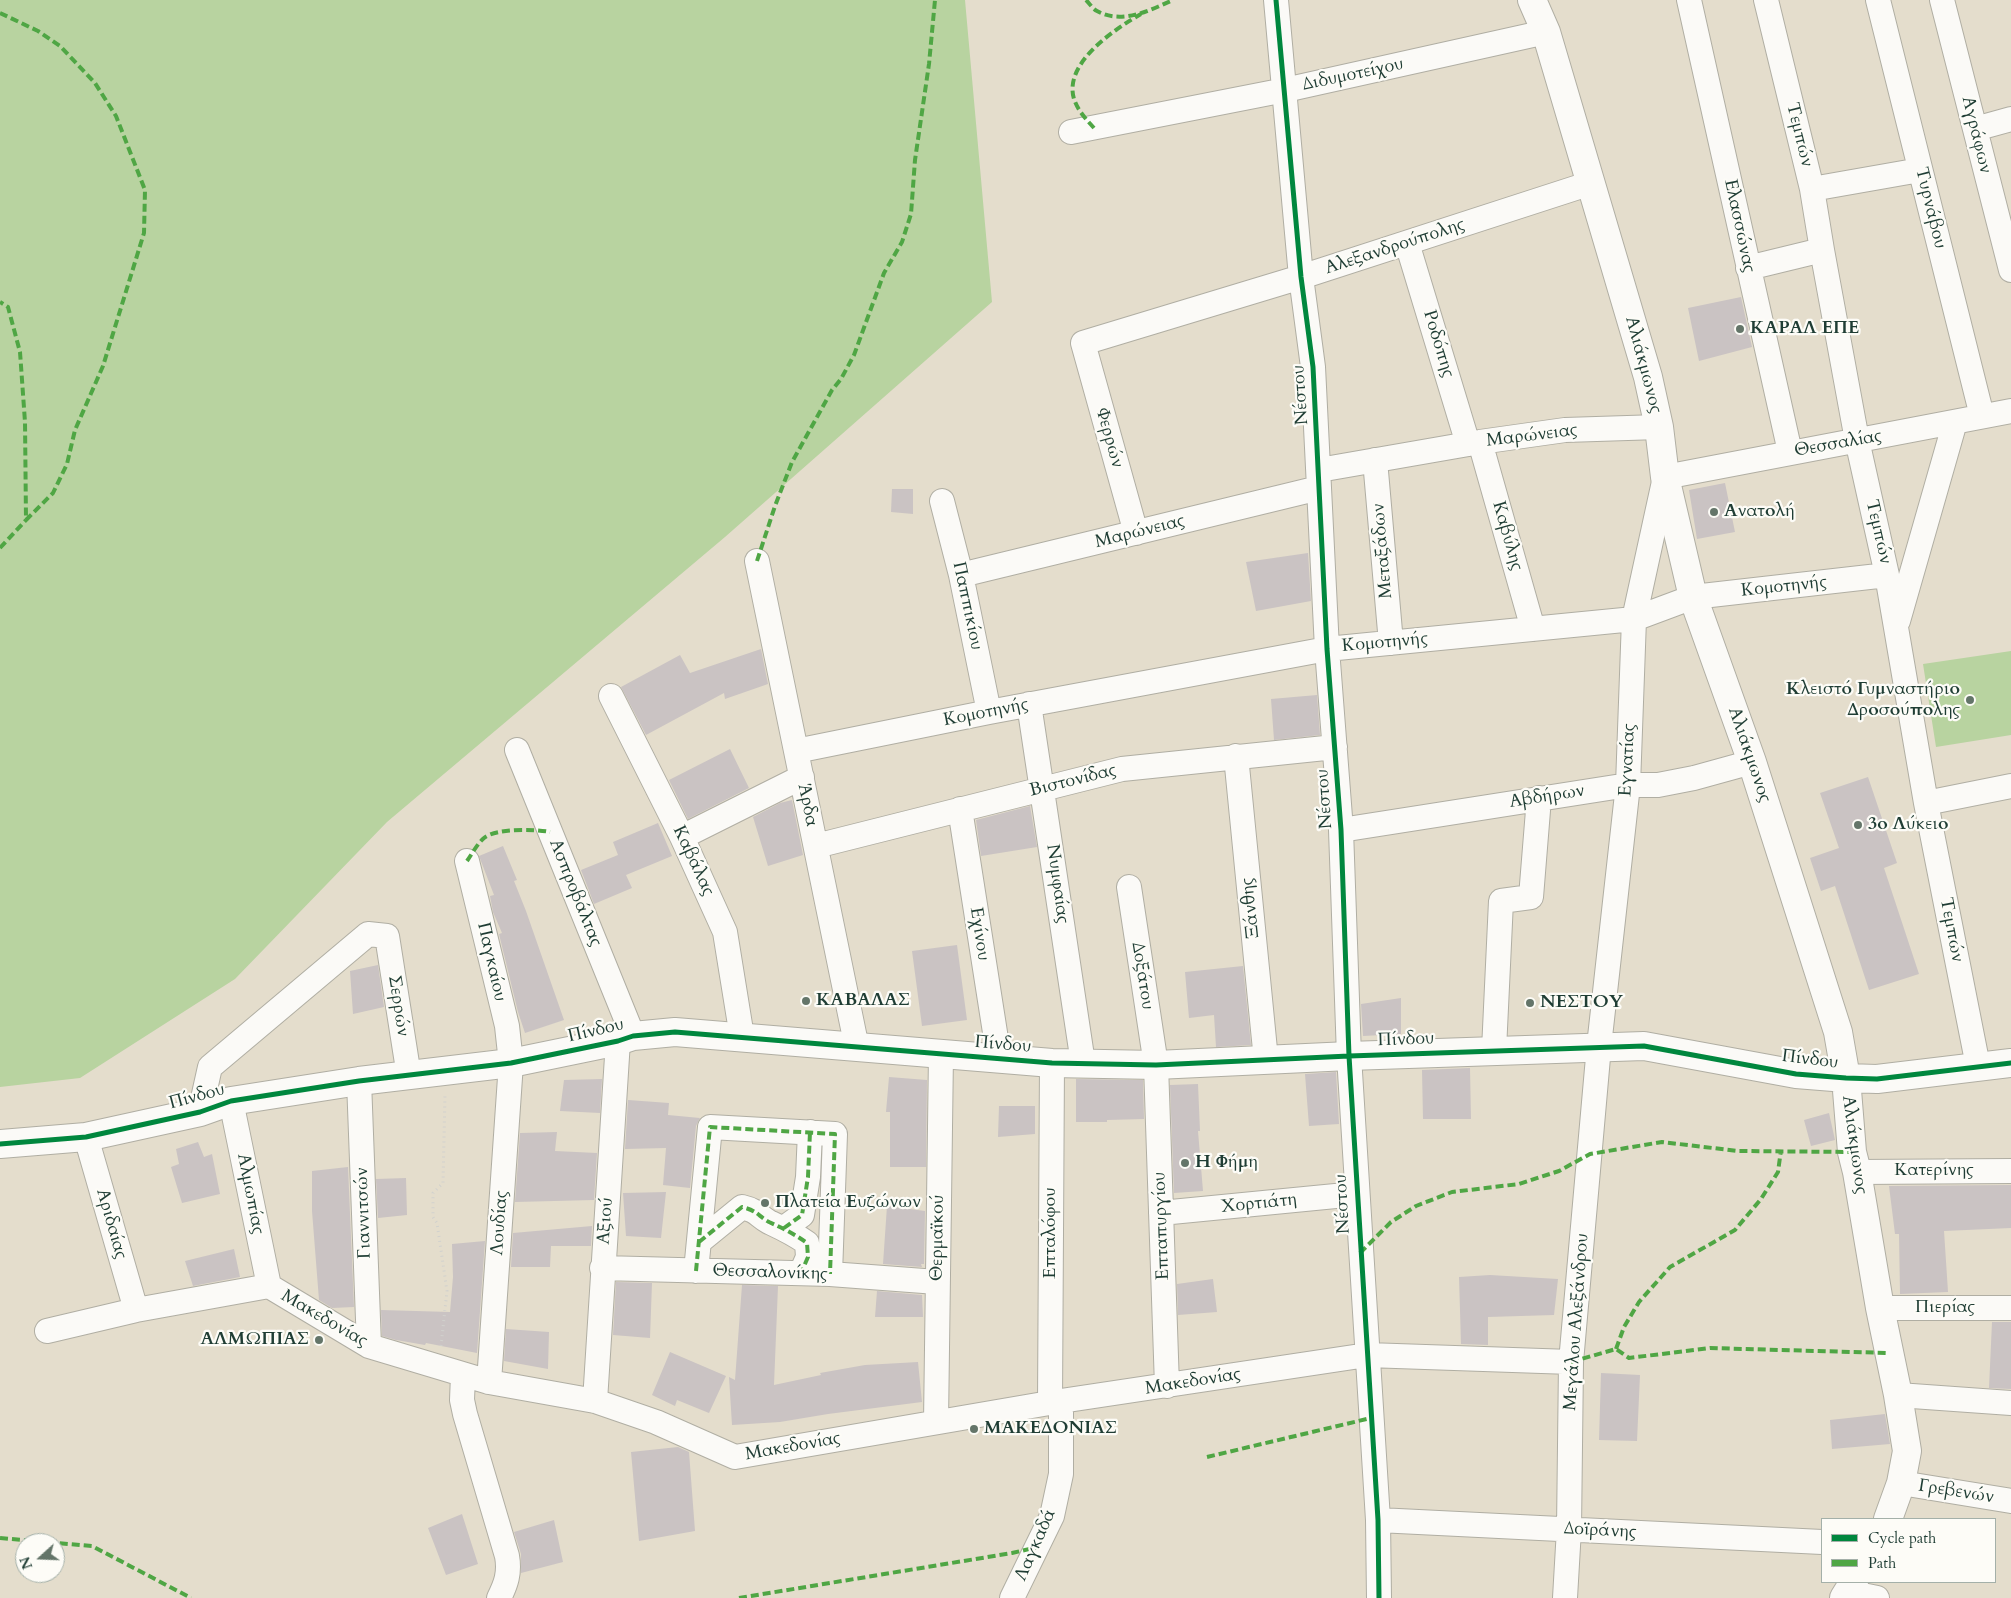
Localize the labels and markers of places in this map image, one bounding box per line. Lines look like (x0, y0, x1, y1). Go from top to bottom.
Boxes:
place label: ΚΑΡΑΛ ΕΠΕ (1750, 318, 1859, 340)
marker: ΚΑΡΑΛ ΕΠΕ (1734, 323, 1746, 335)
place label: Ανατολή (1724, 501, 1795, 523)
marker: Ανατολή (1708, 506, 1720, 518)
place label: Κλειστό Γυμναστήριο Δροσούπολης (1786, 679, 1960, 722)
marker: Κλειστό Γυμναστήριο Δροσούπολης (1964, 694, 1976, 706)
place label: 3ο Λύκειο (1868, 814, 1949, 836)
marker: 3ο Λύκειο (1852, 819, 1864, 831)
place label: ΚΑΒΑΛΑΣ (816, 990, 910, 1012)
place label: ΝΕΣΤΟΥ (1540, 992, 1623, 1014)
marker: ΚΑΒΑΛΑΣ (800, 995, 812, 1007)
marker: ΝΕΣΤΟΥ (1524, 997, 1536, 1009)
place label: Η Φήμη (1195, 1152, 1258, 1174)
marker: Η Φήμη (1179, 1157, 1191, 1169)
place label: Πλατεία Ευζώνων (775, 1192, 921, 1214)
marker: Πλατεία Ευζώνων (759, 1197, 771, 1209)
place label: ΑΛΜΩΠΙΑΣ (201, 1329, 309, 1351)
marker: ΑΛΜΩΠΙΑΣ (313, 1334, 325, 1346)
place label: ΜΑΚΕΔΟΝΙΑΣ (984, 1418, 1117, 1440)
marker: ΜΑΚΕΔΟΝΙΑΣ (968, 1423, 980, 1435)

